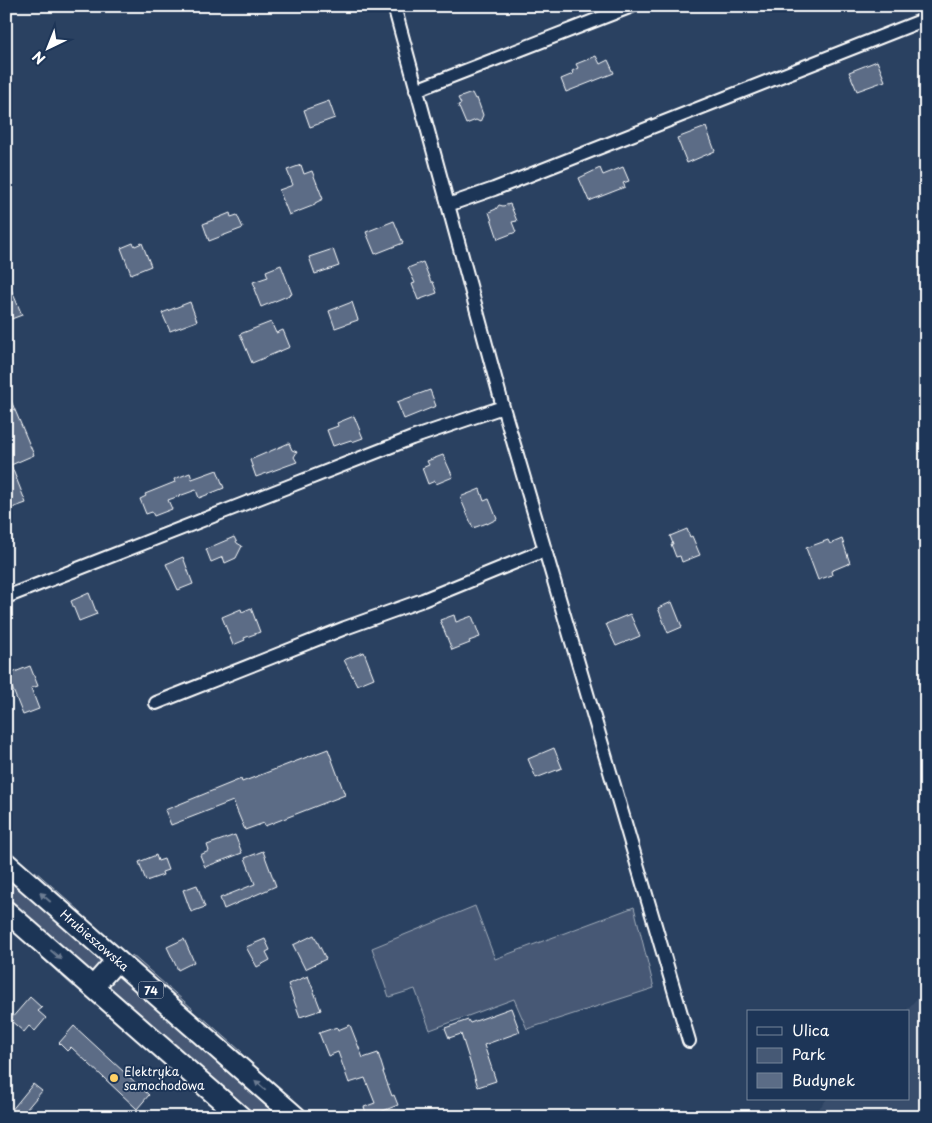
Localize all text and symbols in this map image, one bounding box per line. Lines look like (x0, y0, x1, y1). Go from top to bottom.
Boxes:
north arrow (22, 22, 72, 72)
text: N (28, 46, 50, 69)
one-way arrow (40, 891, 52, 903)
street label: Hrubieszowska (57, 905, 134, 975)
one-way arrow (50, 949, 62, 961)
road number: 74 (138, 982, 164, 998)
legend (747, 1010, 910, 1100)
text: Ulica (792, 1018, 830, 1041)
text: Park (792, 1042, 826, 1065)
place label: Elektryka samochodowa (124, 1062, 205, 1094)
text: Budynek (792, 1068, 855, 1091)
marker: Elektryka samochodowa (108, 1072, 120, 1084)
one-way arrow (253, 1079, 266, 1090)

